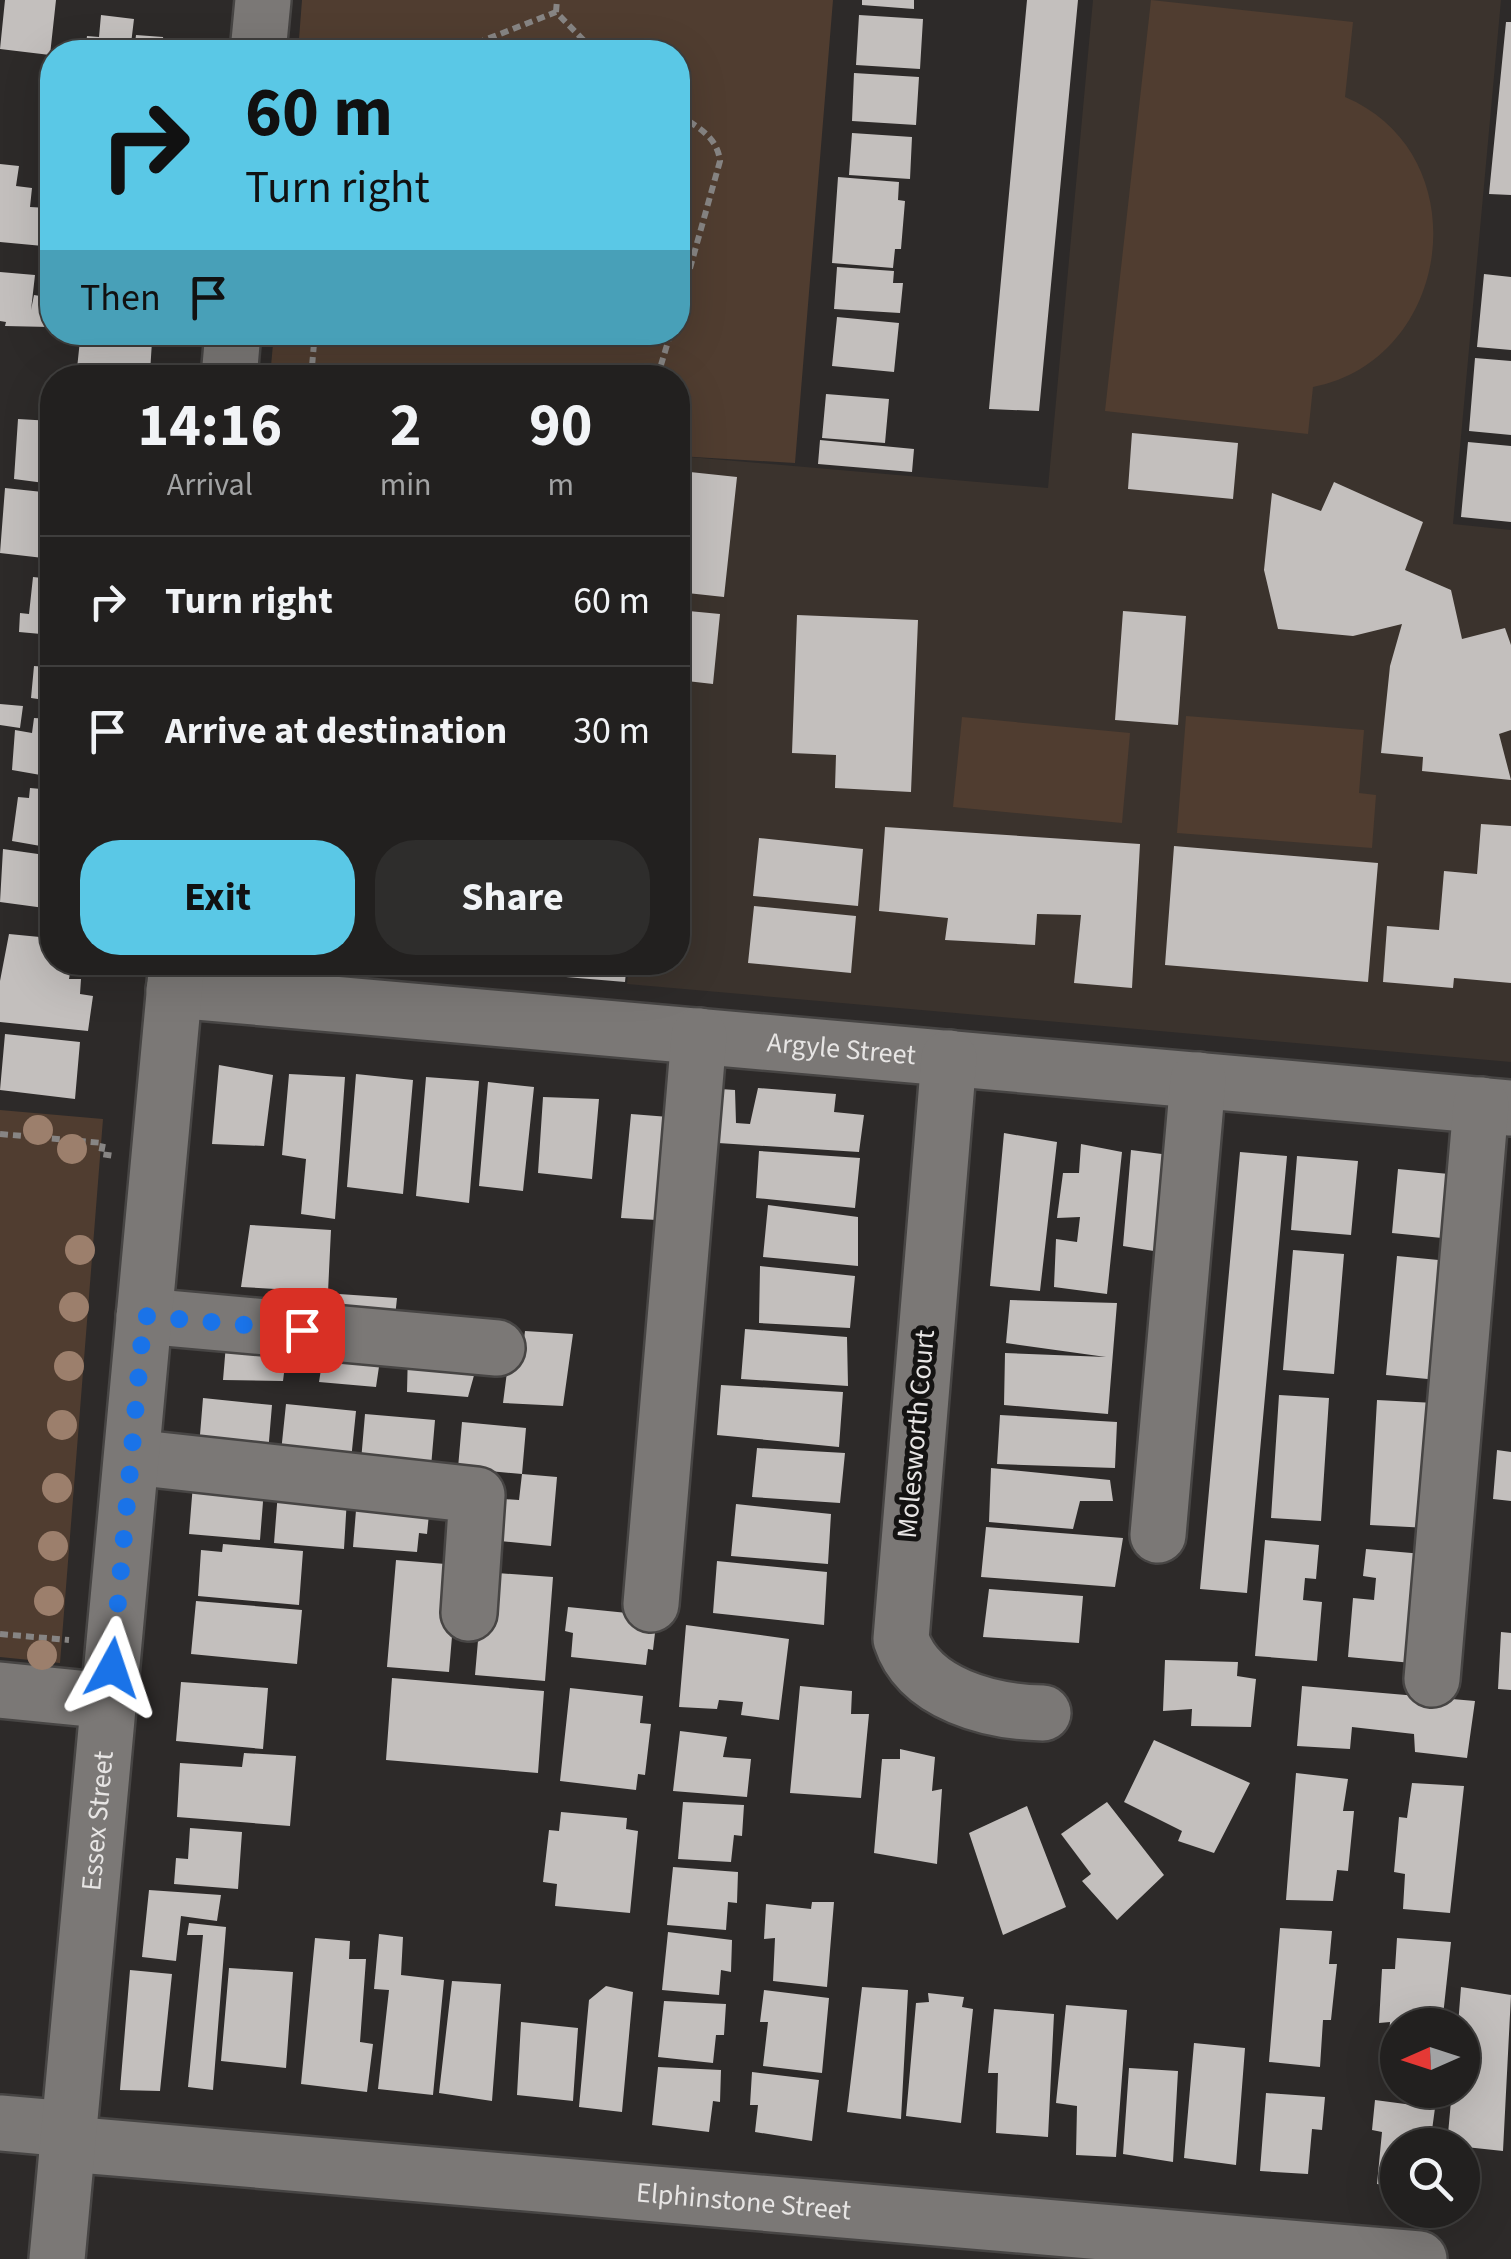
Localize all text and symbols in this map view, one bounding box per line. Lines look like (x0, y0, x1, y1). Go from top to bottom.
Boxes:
text: 60 m (245, 63, 393, 163)
icon: right (80, 80, 210, 210)
text: Turn right (245, 156, 430, 220)
icon: arrive (181, 270, 236, 325)
text: Then (80, 271, 161, 325)
text: 14:16 (137, 384, 282, 469)
text: 2 (390, 384, 422, 469)
text: 90 (529, 384, 592, 469)
text: Arrival (167, 462, 253, 508)
text: min (380, 462, 432, 508)
text: m (548, 462, 574, 508)
icon: right (80, 574, 135, 629)
text: Turn right (165, 574, 333, 628)
text: 60 m (573, 574, 650, 628)
icon: arrive (80, 704, 135, 759)
text: Arrive at destination (165, 704, 507, 758)
text: 30 m (573, 704, 650, 758)
button: Exit (80, 840, 355, 955)
button: Share (375, 840, 650, 955)
street label: Argyle Street (765, 1022, 918, 1075)
pin (260, 1288, 345, 1373)
icon: arrive (275, 1303, 330, 1358)
street label: Molesworth Court (887, 1328, 945, 1540)
position arrow (60, 1616, 164, 1720)
street label: Essex Street (71, 1749, 124, 1893)
north arrow (1380, 2008, 1480, 2108)
map controls (1380, 2008, 1480, 2228)
button: search (1380, 2128, 1480, 2228)
street label: Elphinstone Street (635, 2172, 853, 2231)

